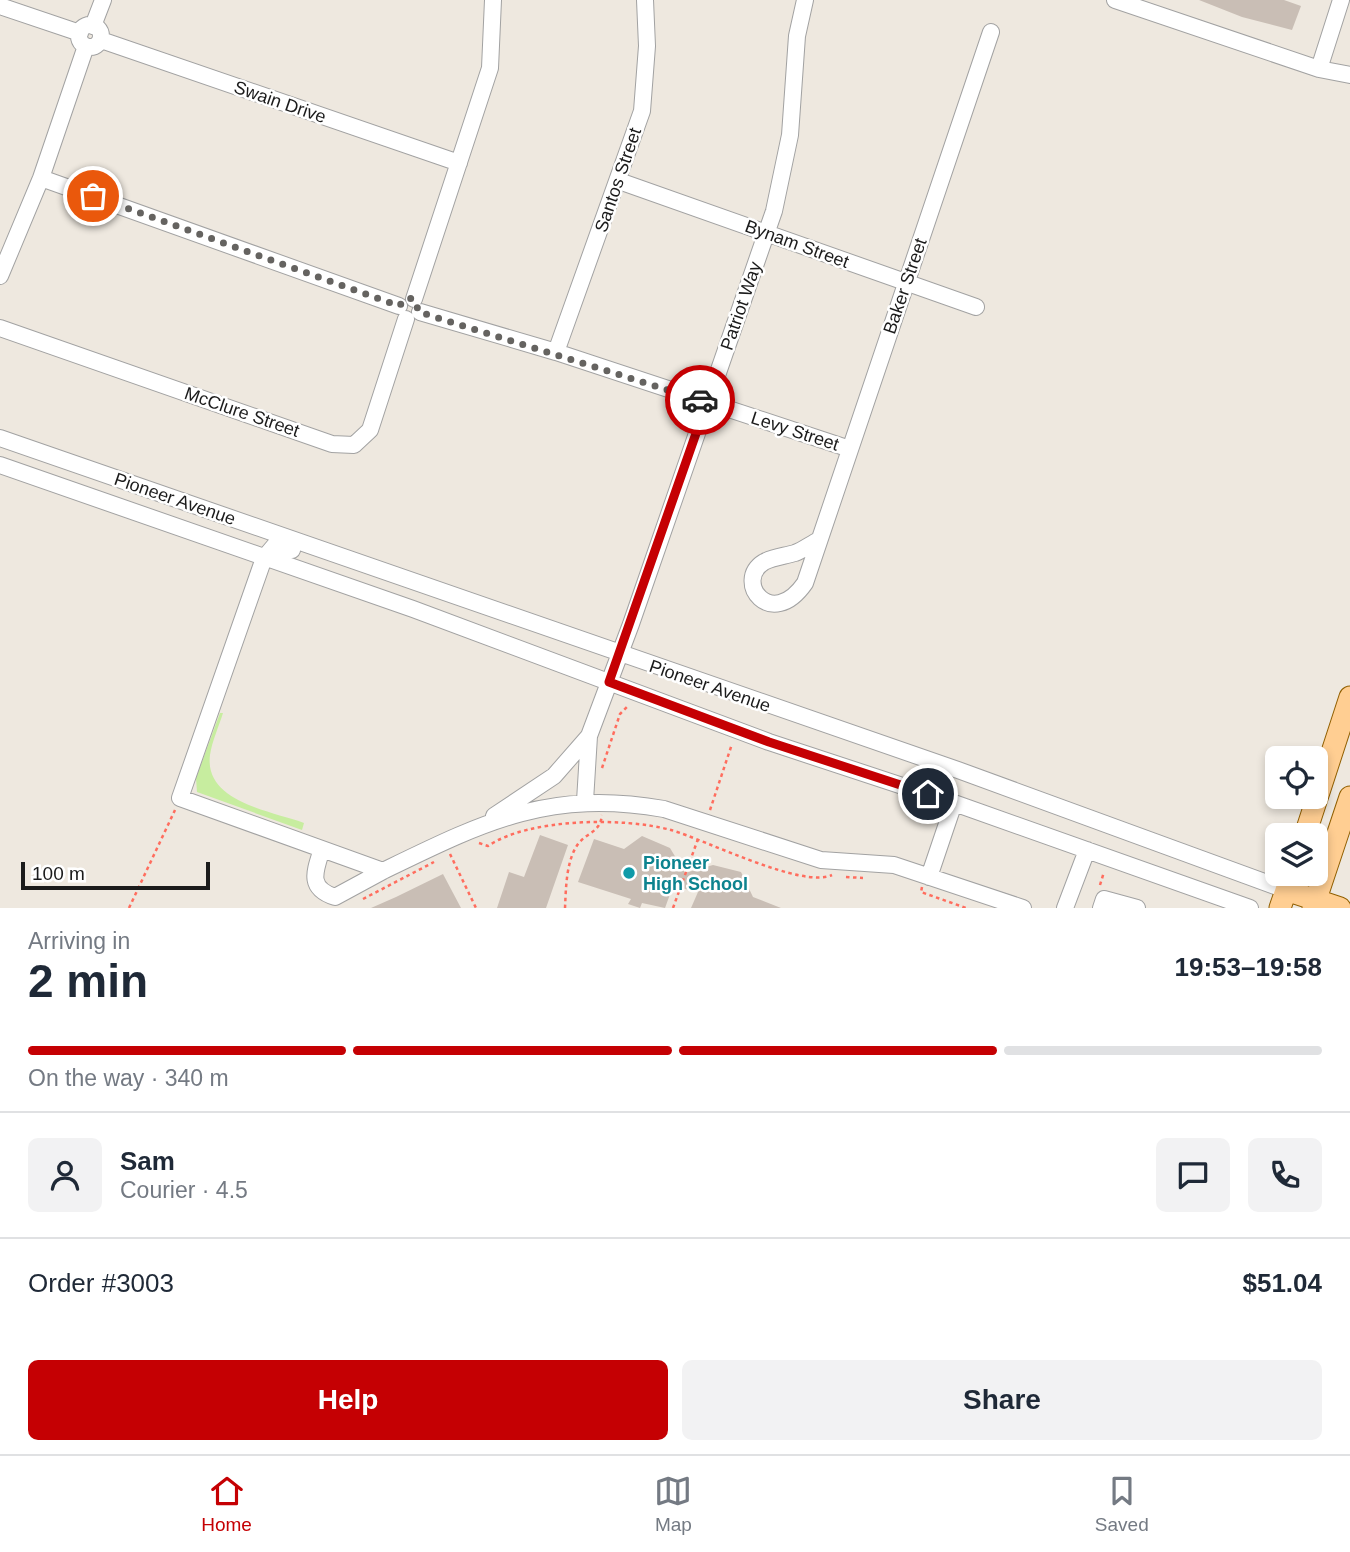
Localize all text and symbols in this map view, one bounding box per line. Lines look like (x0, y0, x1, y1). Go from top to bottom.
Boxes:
street label: Swain Drive (231, 77, 329, 127)
street label: Santos Street (591, 125, 645, 235)
pin (63, 166, 123, 226)
icon: bag (74, 177, 112, 215)
street label: Bynam Street (742, 216, 852, 272)
street label: Baker Street (879, 235, 931, 337)
street label: Patriot Way (717, 259, 765, 353)
courier (665, 365, 735, 435)
icon: car (681, 381, 719, 419)
street label: McClure Street (182, 383, 302, 441)
street label: Levy Street (749, 407, 841, 455)
street label: Pioneer Avenue (112, 469, 238, 529)
street label: Pioneer Avenue (647, 656, 773, 716)
map controls (1265, 746, 1328, 886)
button: locate (1265, 746, 1328, 809)
pin (898, 764, 958, 824)
icon: home (909, 775, 947, 813)
button: layers (1265, 823, 1328, 886)
place label: Pioneer High School (643, 853, 748, 894)
scale bar (21, 859, 210, 891)
text: 100 m (32, 863, 85, 884)
marker: Pioneer High School (621, 865, 637, 881)
text: Arriving in (28, 928, 130, 954)
text: 19:53–19:58 (1175, 952, 1322, 982)
text: 2 min (28, 955, 148, 1007)
text: On the way · 340 m (28, 1065, 229, 1091)
button: person (28, 1138, 102, 1212)
button: chat (1156, 1138, 1230, 1212)
button: phone (1248, 1138, 1322, 1212)
text: Sam (120, 1146, 175, 1176)
text: Courier · 4.5 (120, 1177, 248, 1203)
text: Order #3003 (28, 1268, 174, 1298)
text: $51.04 (1242, 1268, 1322, 1298)
button: Help (28, 1360, 668, 1440)
button: Share (682, 1360, 1322, 1440)
tab: Home (201, 1472, 252, 1536)
tab: Map (654, 1472, 692, 1536)
tab: Saved (1095, 1472, 1149, 1536)

